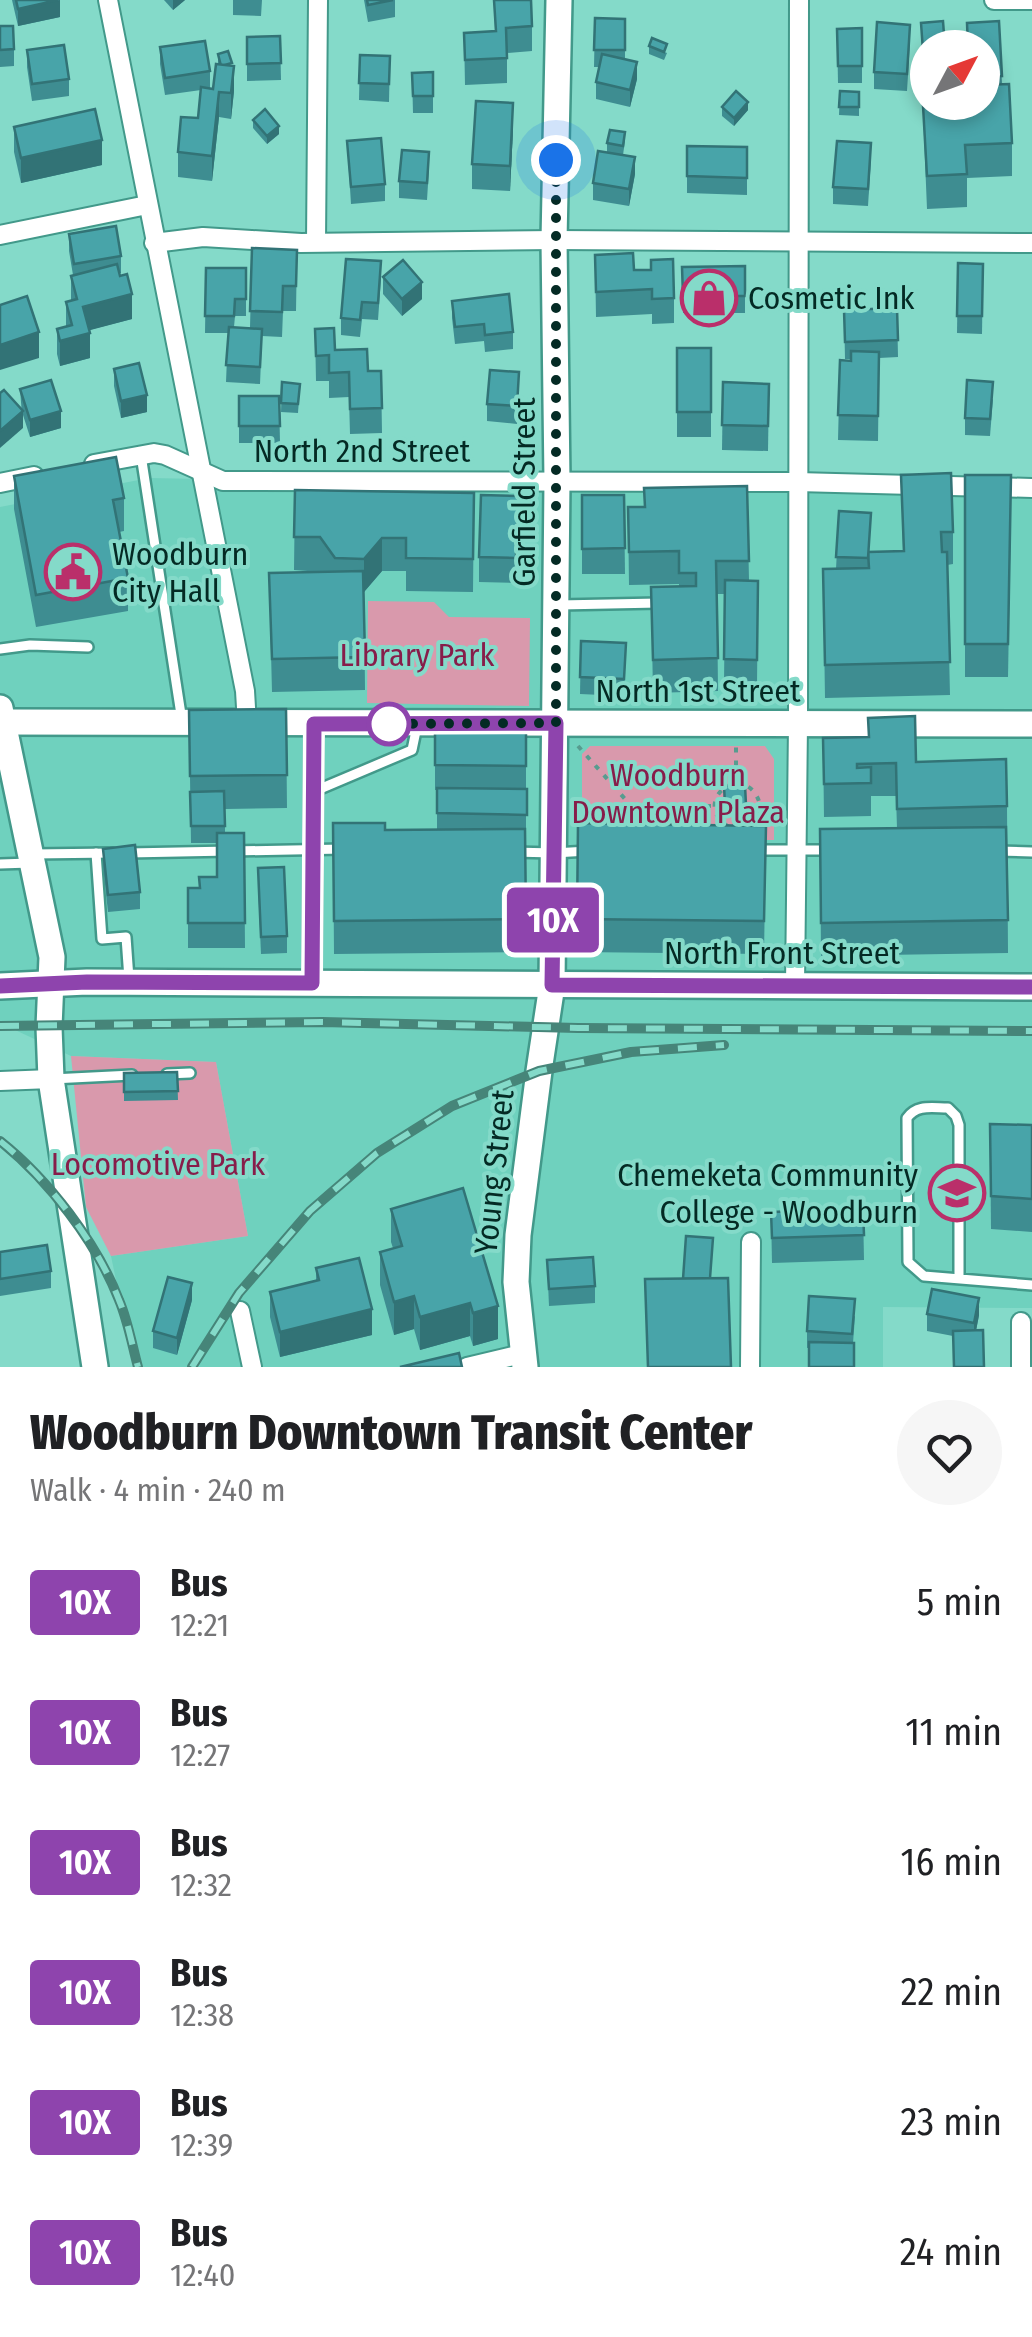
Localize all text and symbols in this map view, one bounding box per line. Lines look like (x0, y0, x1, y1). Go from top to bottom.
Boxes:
north arrow (910, 30, 1000, 120)
map controls (910, 30, 1000, 120)
your location (531, 135, 581, 185)
shop icon: Cosmetic Ink (679, 268, 739, 328)
place label: Cosmetic Ink (748, 279, 915, 317)
street label: Garfield Street (505, 397, 543, 587)
street label: North 2nd Street (254, 432, 471, 470)
place label: Woodburn City Hall (112, 535, 248, 610)
public building icon: Woodburn City Hall (43, 542, 103, 602)
park label: Library Park (340, 636, 495, 674)
street label: North 1st Street (595, 672, 801, 710)
unlabelled marker (368, 703, 410, 745)
park label: Woodburn Downtown Plaza (571, 756, 785, 831)
line badge: 10X (496, 888, 610, 952)
text: 10X (527, 899, 579, 941)
street label: North Front Street (664, 934, 900, 972)
street label: Young Street (466, 1087, 522, 1256)
park label: Locomotive Park (51, 1145, 265, 1183)
place label: Chemeketa Community College - Woodburn (617, 1156, 919, 1231)
school or university icon: Chemeketa Community College - Woodburn (927, 1163, 987, 1223)
button: heart (897, 1400, 1002, 1505)
text: Woodburn Downtown Transit Center (30, 1404, 752, 1462)
text: Walk · 4 min · 240 m (30, 1471, 286, 1509)
text: Bus (170, 1560, 228, 1606)
text: 5 min (917, 1579, 1002, 1625)
text: 10X (59, 1581, 111, 1623)
text: 12:21 (170, 1606, 229, 1644)
text: Bus (170, 1690, 228, 1736)
text: 11 min (905, 1709, 1002, 1755)
text: 10X (59, 1711, 111, 1753)
text: 12:27 (170, 1736, 230, 1774)
text: Bus (170, 1820, 228, 1866)
text: 16 min (901, 1839, 1002, 1885)
text: 10X (59, 1841, 111, 1883)
text: 12:32 (170, 1866, 232, 1904)
text: Bus (170, 1950, 228, 1996)
text: 22 min (901, 1969, 1002, 2015)
text: 10X (59, 1971, 111, 2013)
text: 12:38 (170, 1996, 234, 2034)
text: Bus (170, 2080, 228, 2126)
text: 23 min (900, 2099, 1002, 2145)
text: 10X (59, 2101, 111, 2143)
text: 12:39 (170, 2126, 233, 2164)
text: Bus (170, 2210, 228, 2256)
text: 24 min (900, 2229, 1002, 2275)
text: 10X (59, 2231, 111, 2273)
text: 12:40 (170, 2256, 235, 2294)

